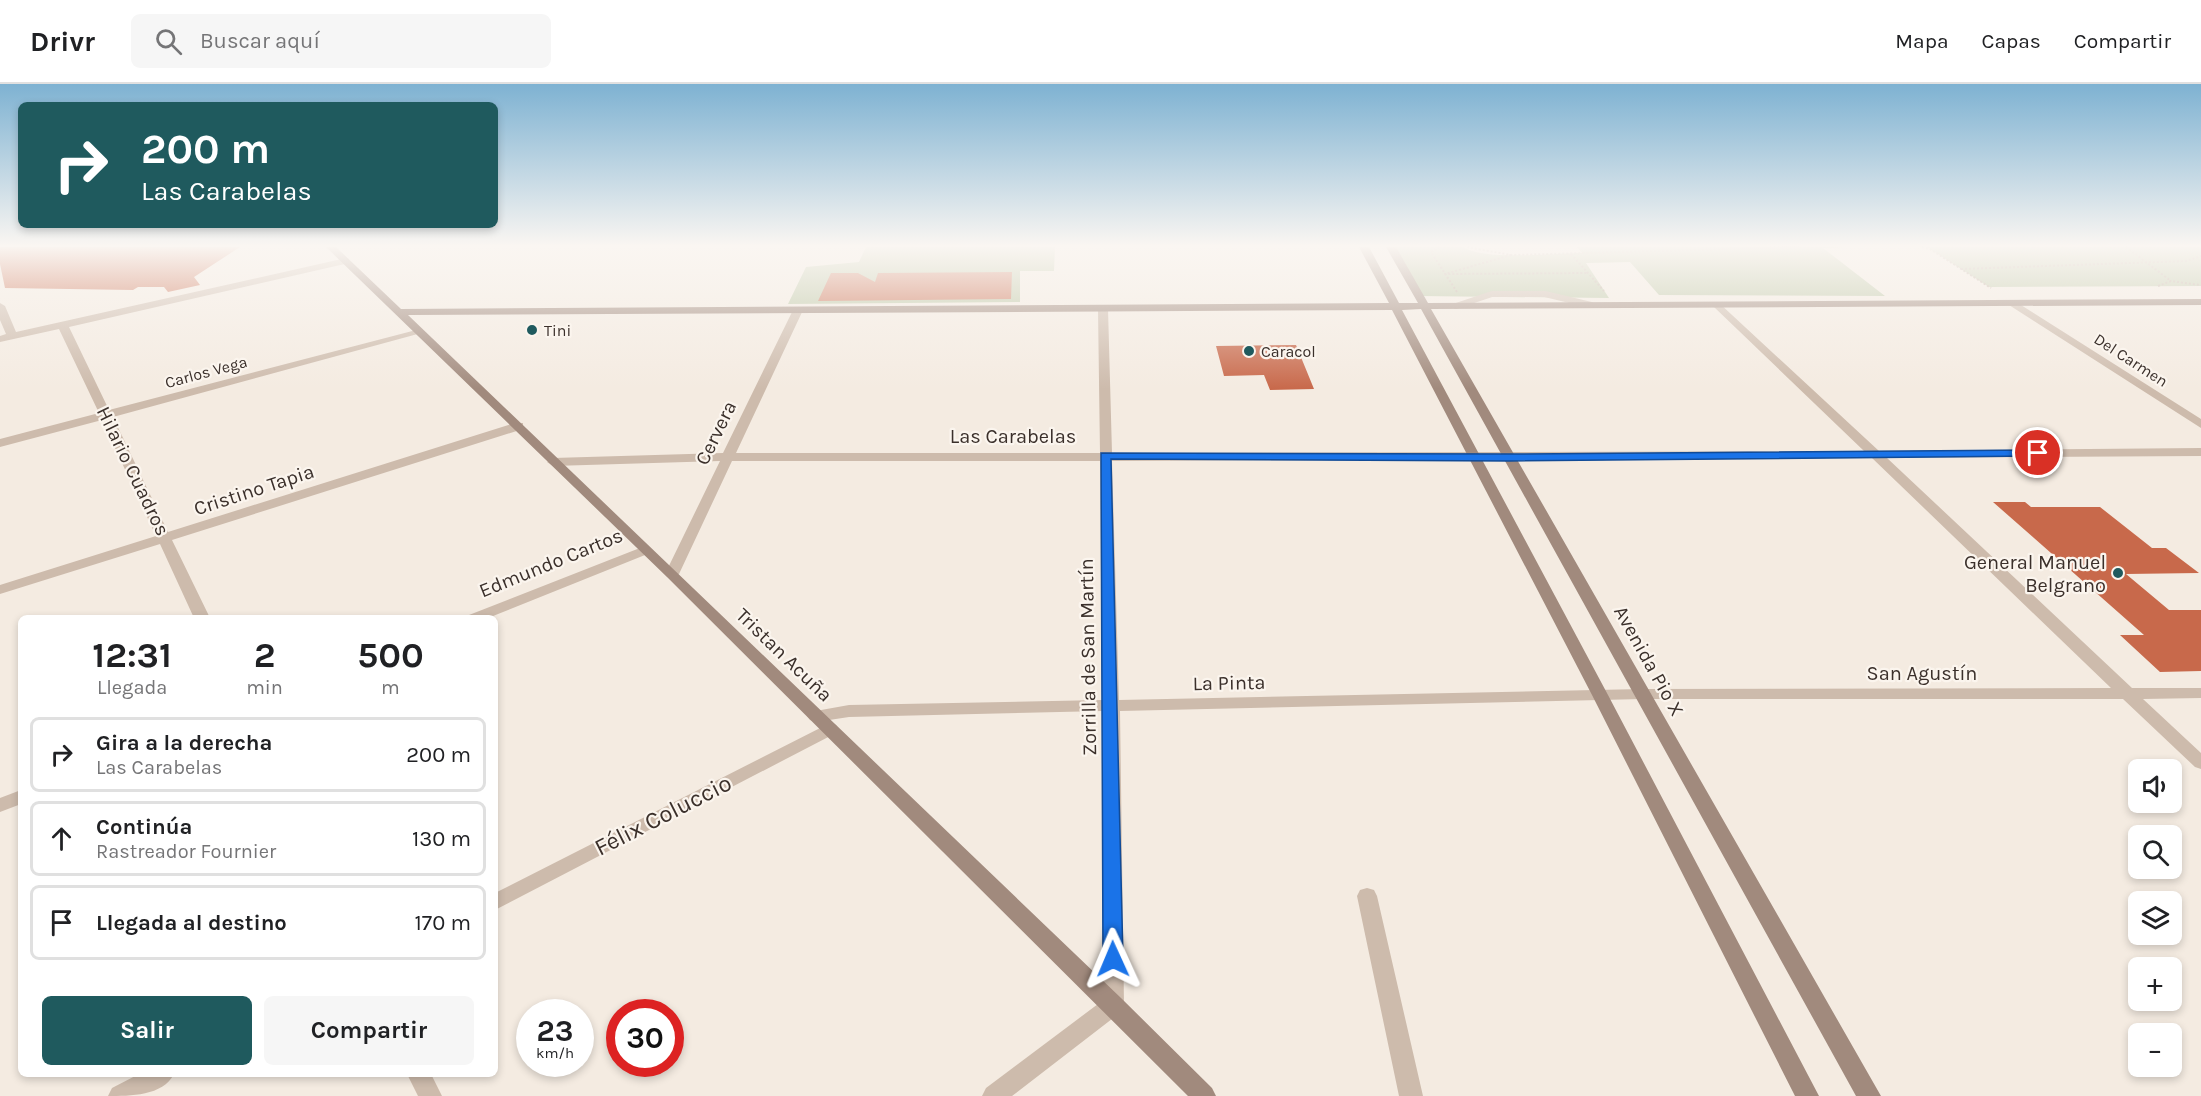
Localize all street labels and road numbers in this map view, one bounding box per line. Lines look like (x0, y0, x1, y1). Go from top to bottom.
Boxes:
street label: Del Carmen (2090, 329, 2172, 391)
street label: Carlos Vega (163, 352, 249, 392)
street label: Cervera (691, 397, 741, 469)
street label: Hilario Cuadros (92, 403, 174, 539)
street label: Las Carabelas (950, 425, 1076, 448)
street label: Cristino Tapia (191, 460, 317, 520)
street label: Edmundo Cartos (476, 524, 626, 602)
street label: Zorrilla de San Martín (1075, 558, 1101, 756)
street label: Avenida Pio X (1609, 602, 1689, 720)
street label: Tristan Acuña (731, 603, 837, 707)
street label: San Agustín (1867, 662, 1977, 685)
street label: La Pinta (1192, 671, 1266, 695)
street label: Félix Coluccio (590, 768, 736, 862)

